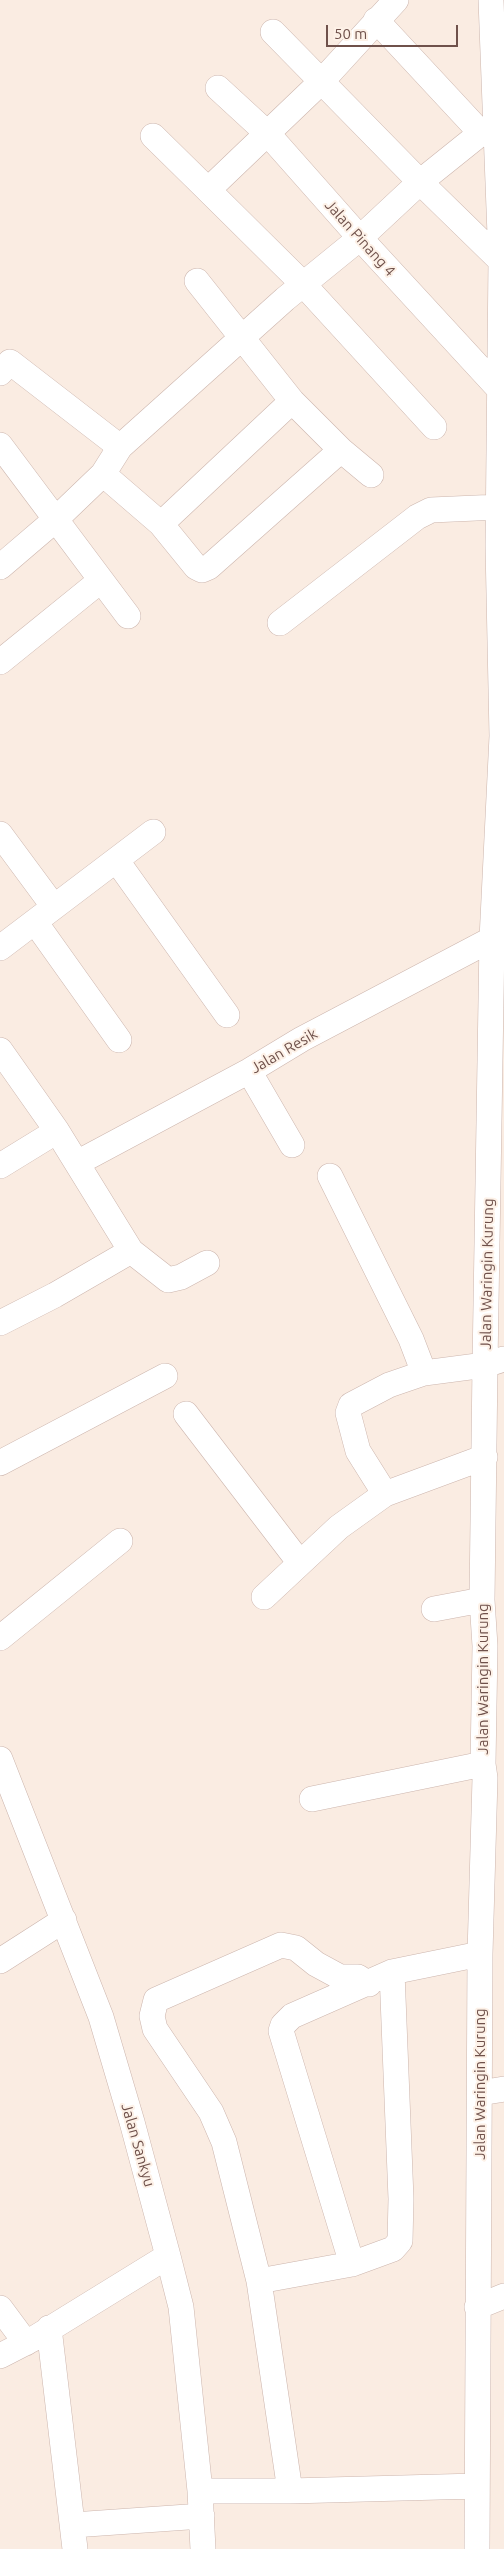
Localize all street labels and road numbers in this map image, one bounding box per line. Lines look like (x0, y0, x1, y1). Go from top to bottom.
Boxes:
street label: Jalan Pinang 4 (321, 196, 399, 280)
street label: Jalan Resik (247, 1025, 321, 1077)
street label: Jalan Waringin Kurung (477, 1198, 497, 1350)
street label: Jalan Waringin Kurung (474, 1603, 492, 1755)
street label: Jalan Waringin Kurung (471, 2008, 489, 2160)
street label: Jalan Sankyu (117, 2101, 159, 2189)

